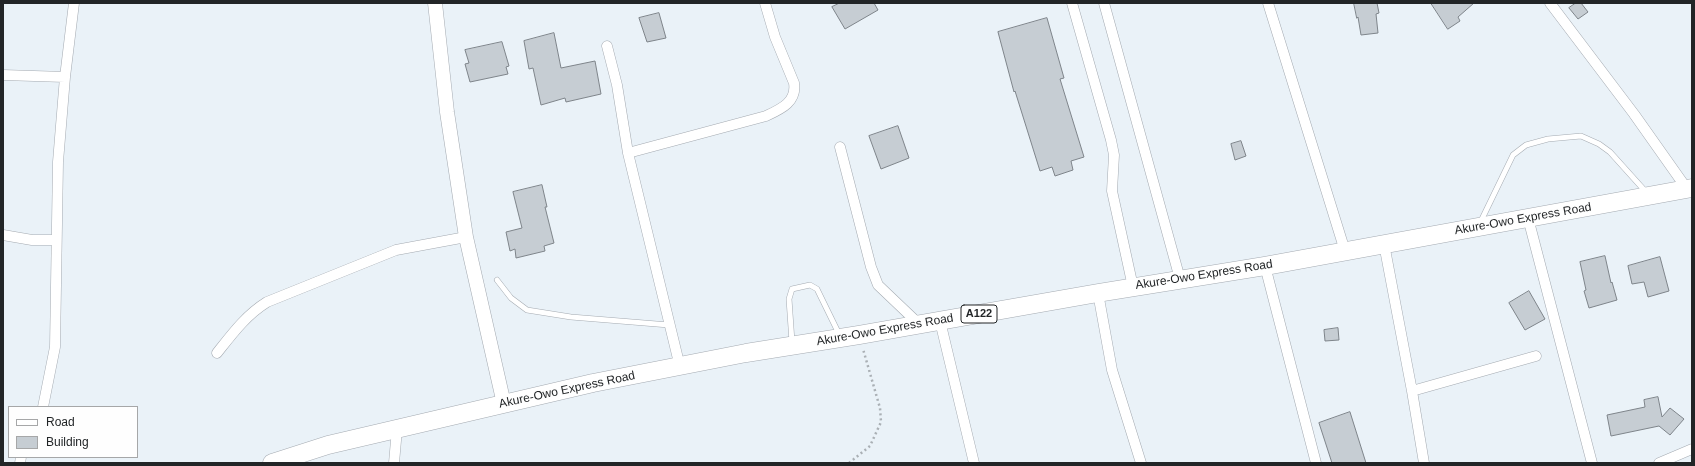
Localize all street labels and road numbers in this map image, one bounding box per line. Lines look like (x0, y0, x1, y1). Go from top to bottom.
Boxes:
street label: Akure-Owo Express Road (1453, 200, 1593, 238)
street label: Akure-Owo Express Road (1134, 257, 1274, 293)
road number: A122 (961, 305, 997, 323)
street label: Akure-Owo Express Road (815, 311, 955, 349)
street label: Akure-Owo Express Road (498, 369, 636, 411)

